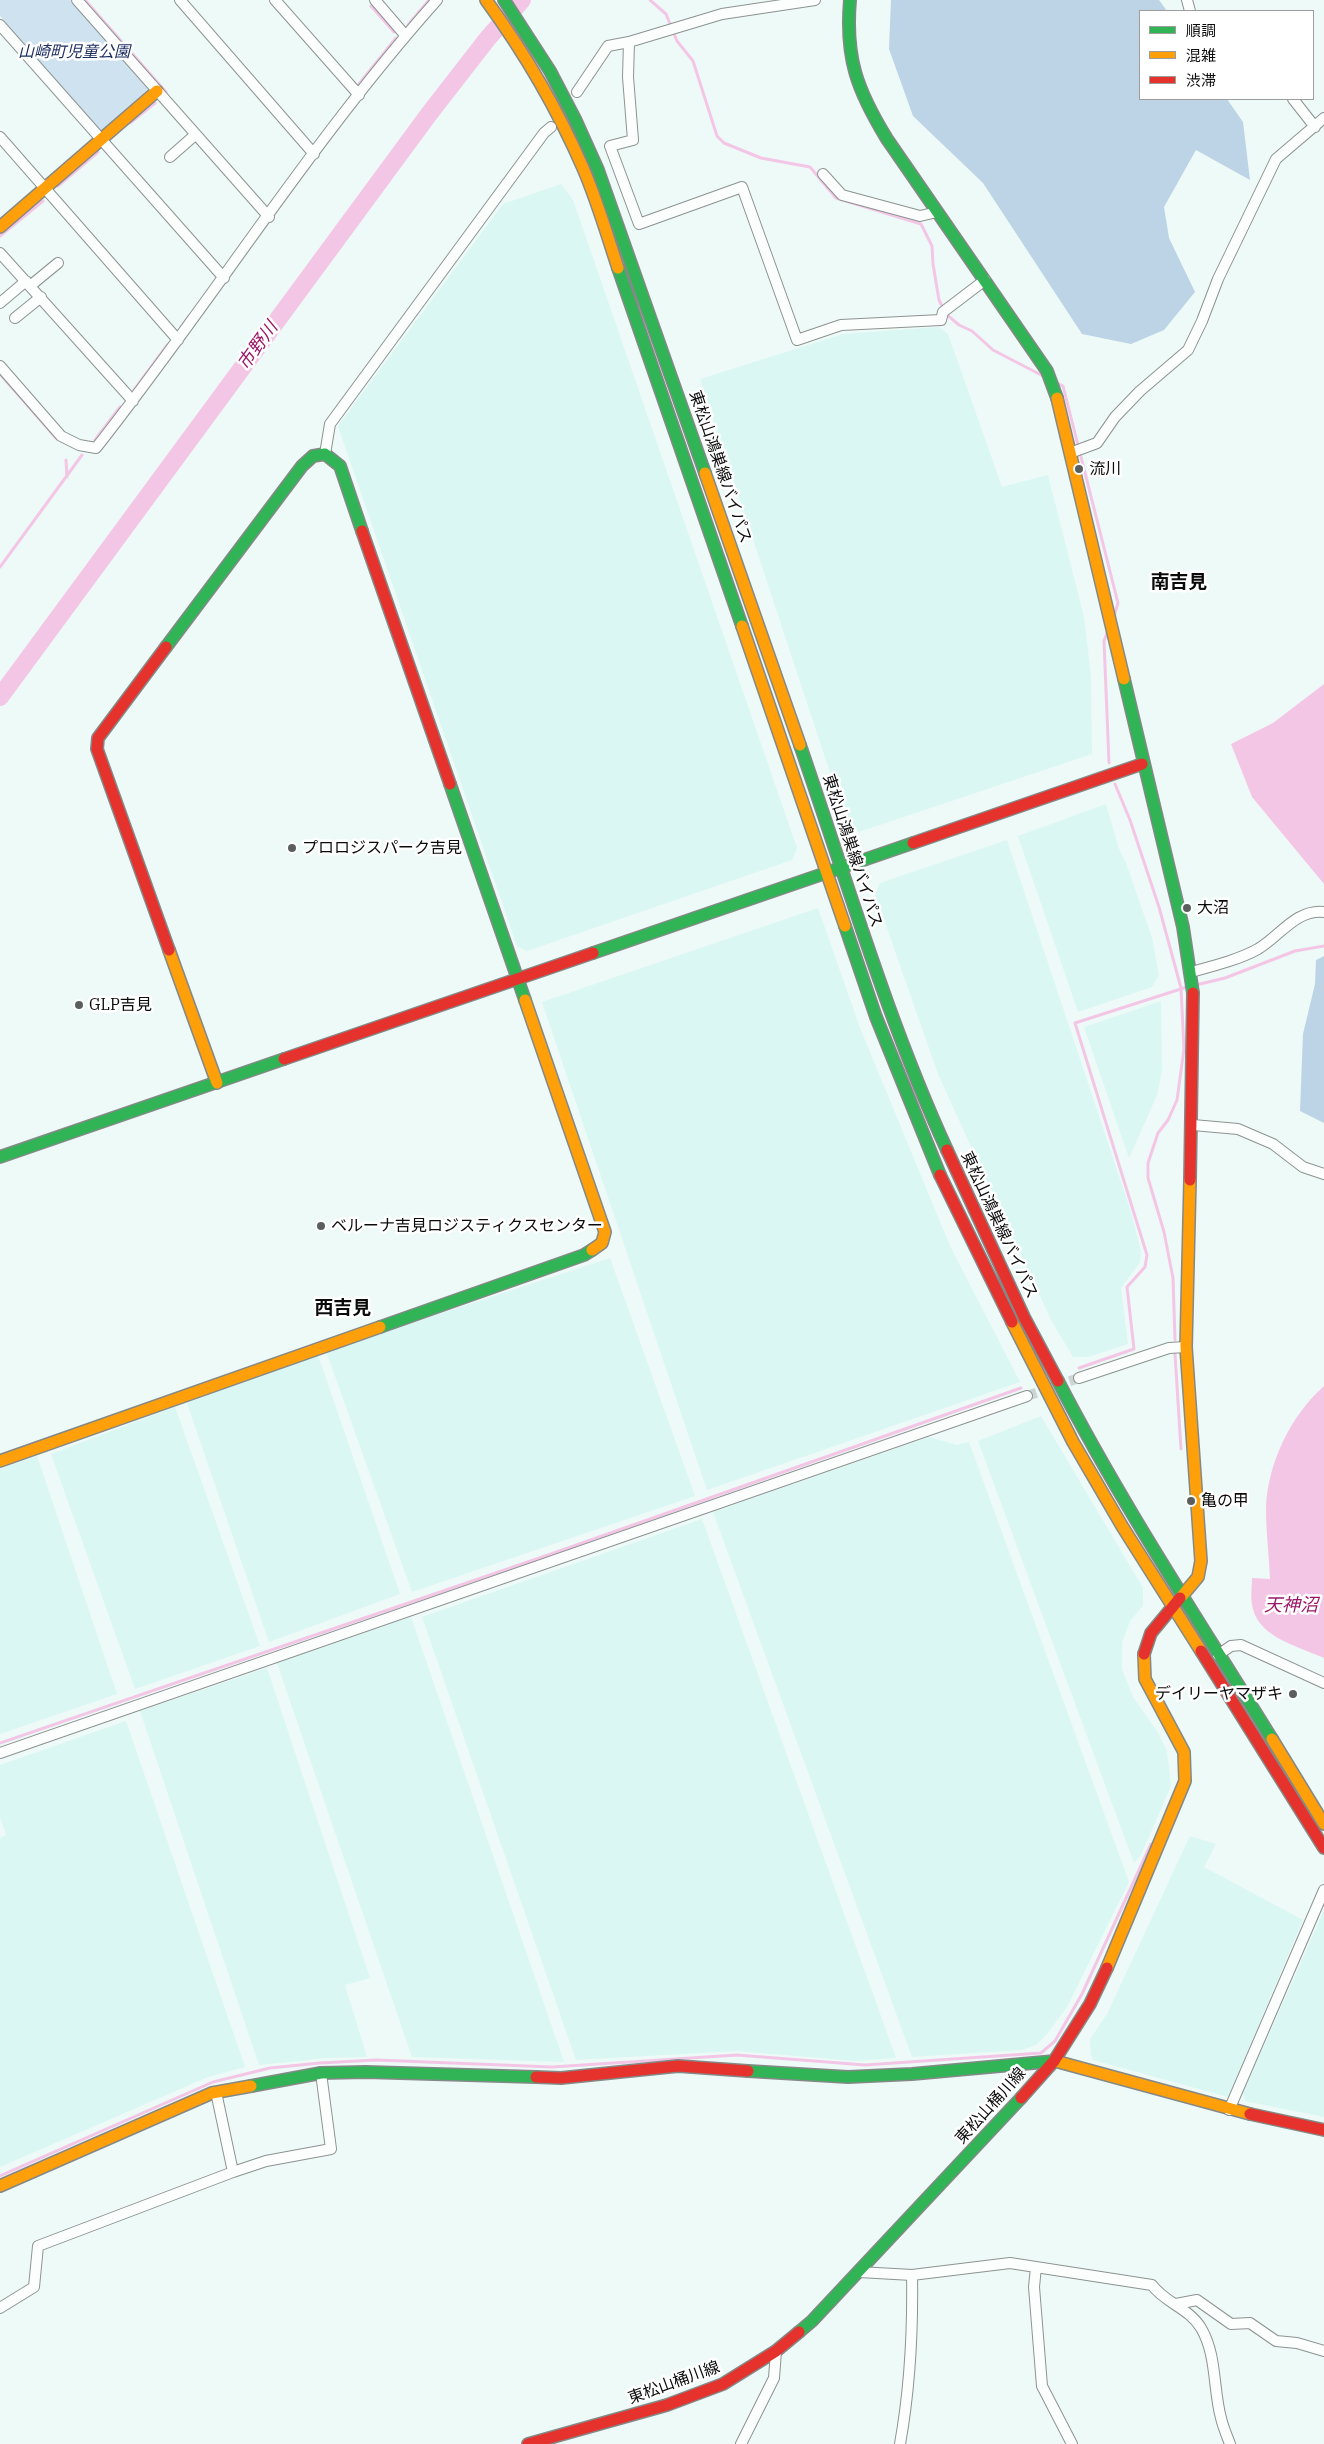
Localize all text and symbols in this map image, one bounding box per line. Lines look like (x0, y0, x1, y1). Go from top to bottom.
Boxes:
legend (1139, 10, 1314, 100)
text: 順調 (1186, 21, 1216, 40)
park label: 山崎町児童公園 (18, 42, 130, 62)
text: 混雑 (1186, 46, 1216, 65)
text: 渋滞 (1186, 71, 1216, 90)
water label: 市野川 (233, 318, 283, 374)
street label: 東松山鴻巣線バイパス (685, 388, 755, 546)
place label: 流川 (1089, 459, 1121, 479)
marker: 流川 (1073, 463, 1085, 475)
district label: 南吉見 (1151, 572, 1207, 594)
street label: 東松山鴻巣線バイパス (818, 772, 886, 930)
place label: プロロジスパーク吉見 (302, 838, 462, 858)
marker: プロロジスパーク吉見 (286, 842, 298, 854)
place label: 大沼 (1197, 898, 1229, 918)
marker: 大沼 (1181, 902, 1193, 914)
place label: GLP吉見 (89, 995, 152, 1015)
marker: GLP吉見 (73, 999, 85, 1011)
street label: 東松山鴻巣線バイパス (956, 1148, 1042, 1302)
place label: ベルーナ吉見ロジスティクスセンター (331, 1216, 603, 1236)
marker: ベルーナ吉見ロジスティクスセンター (315, 1220, 327, 1232)
district label: 西吉見 (315, 1298, 371, 1320)
place label: 亀の甲 (1201, 1491, 1249, 1511)
marker: 亀の甲 (1185, 1495, 1197, 1507)
water label: 天神沼 (1264, 1595, 1318, 1617)
place label: デイリーヤマザキ (1155, 1684, 1283, 1704)
marker: デイリーヤマザキ (1287, 1688, 1299, 1700)
street label: 東松山桶川線 (952, 2064, 1030, 2148)
street label: 東松山桶川線 (626, 2358, 722, 2408)

